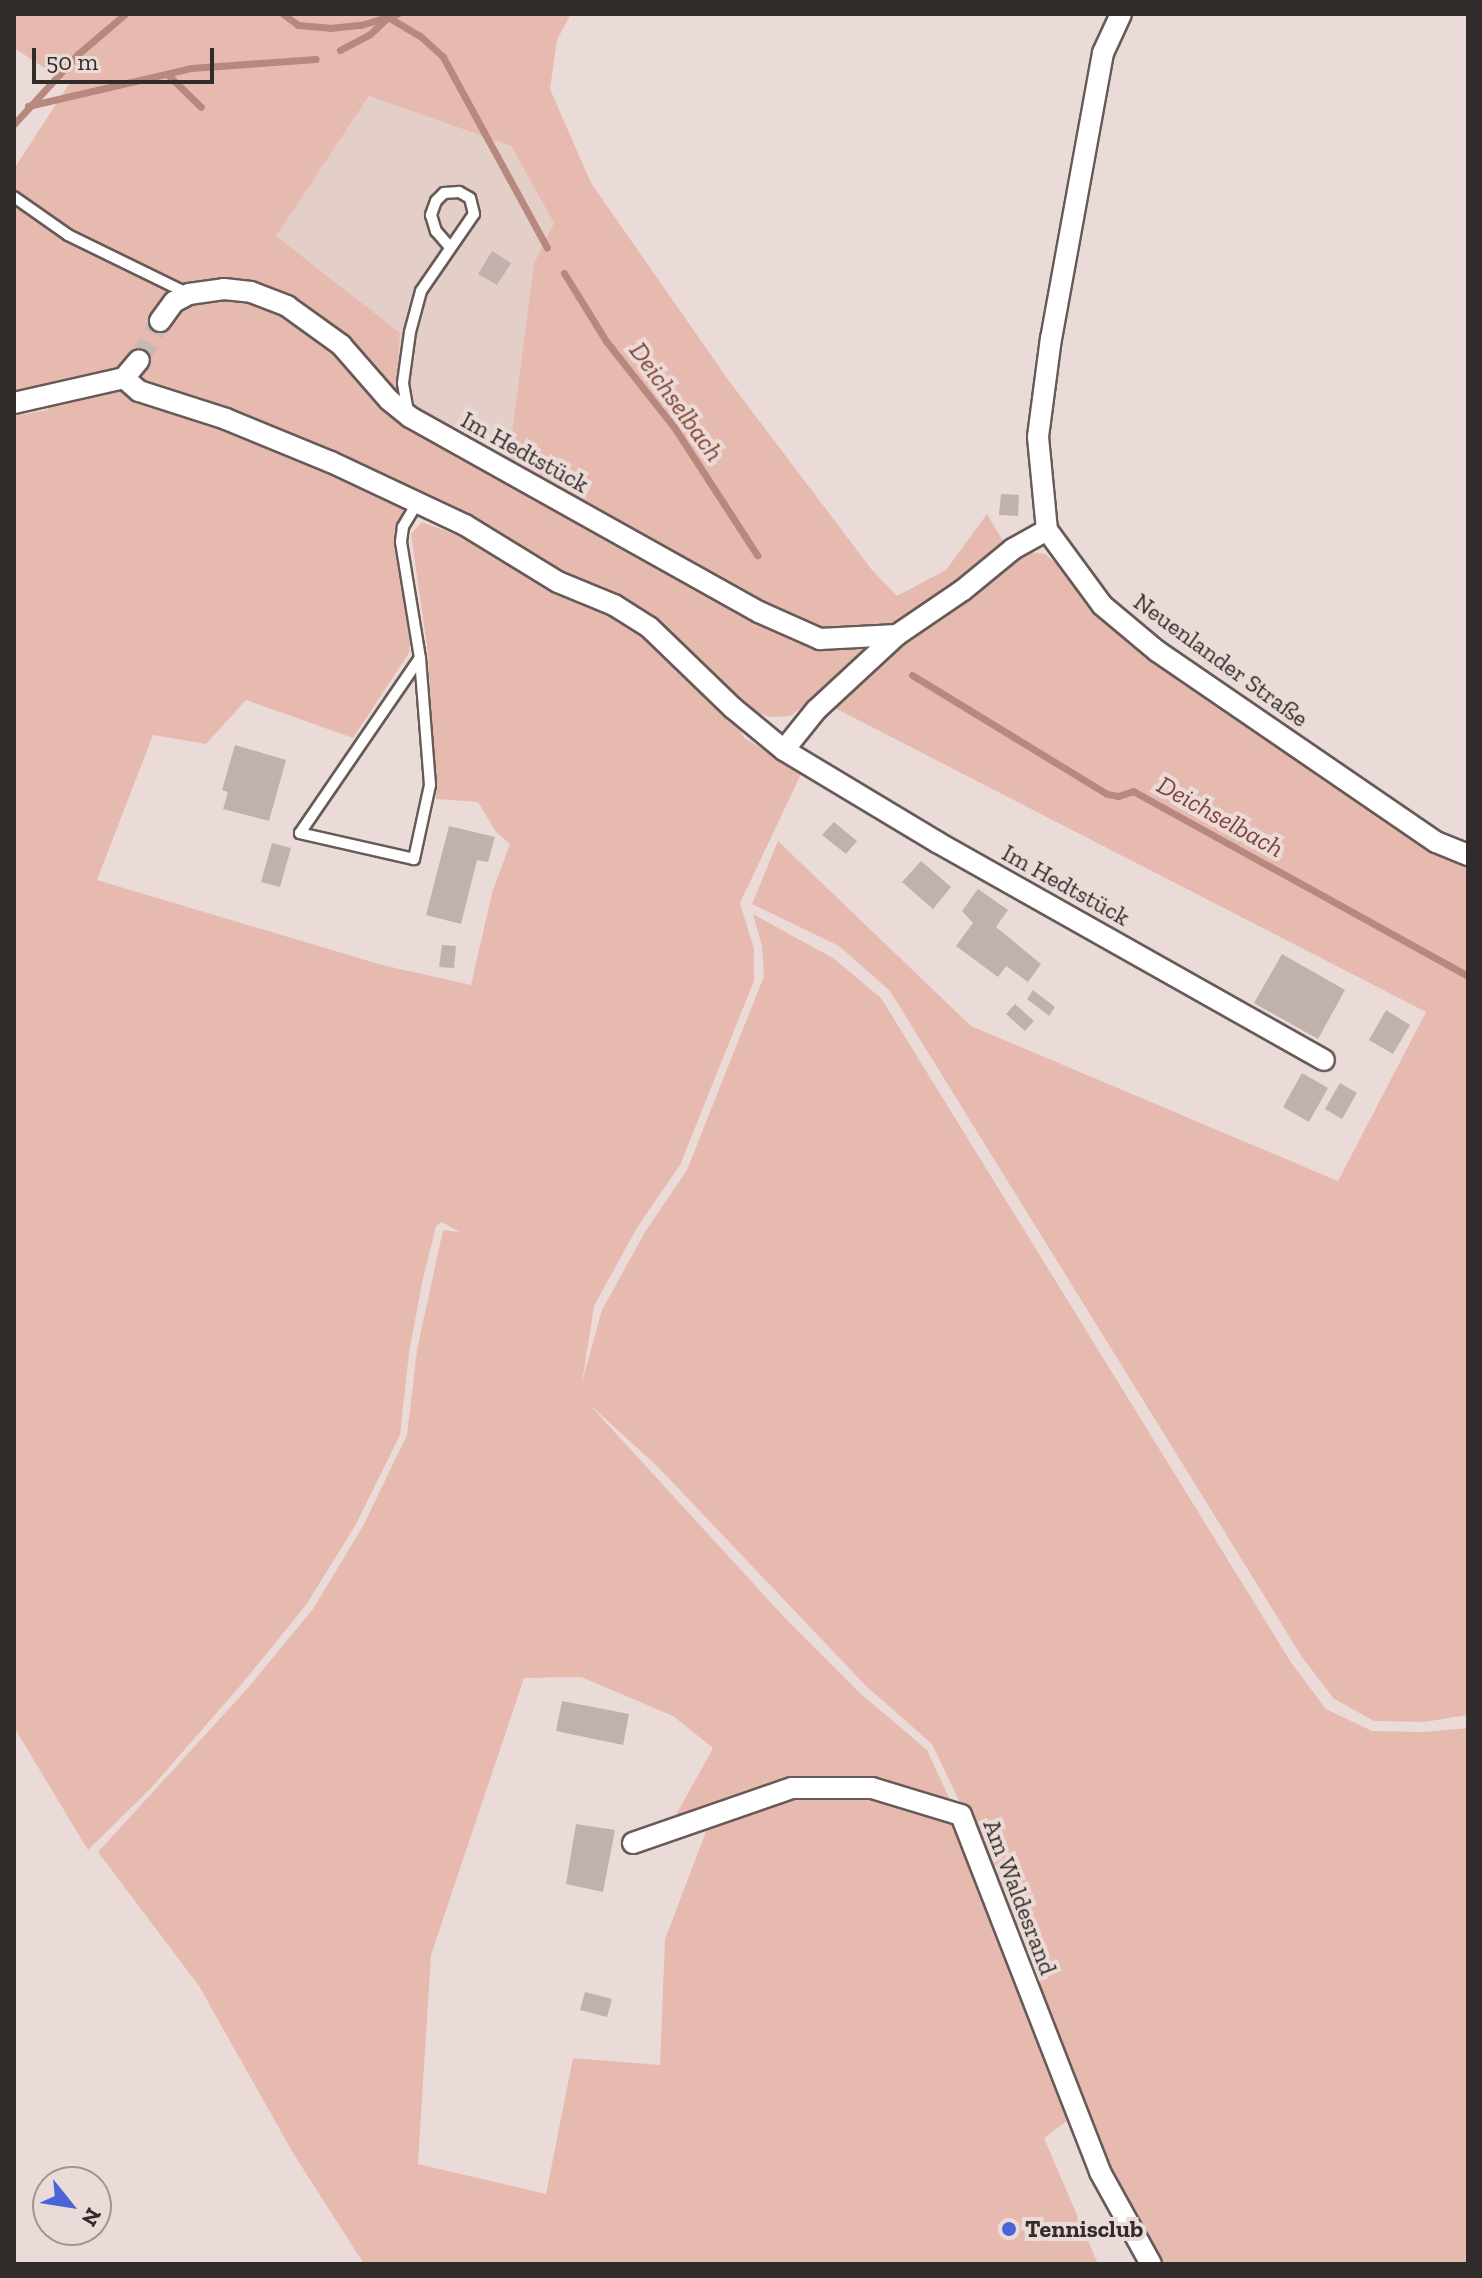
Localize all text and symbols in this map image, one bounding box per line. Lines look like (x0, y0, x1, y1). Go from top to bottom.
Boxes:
scale bar (36, 32, 218, 82)
text: 50 m (46, 47, 98, 76)
water label: Deichselbach (622, 336, 730, 468)
street label: Im Hedtstück (456, 405, 594, 499)
street label: Neuenlander Straße (1128, 587, 1314, 733)
water label: Deichselbach (1151, 770, 1289, 864)
street label: Im Hedtstück (997, 838, 1135, 932)
street label: Am Waldesrand (977, 1815, 1063, 1979)
north arrow (32, 2166, 112, 2246)
text: N (76, 2203, 107, 2231)
place label: Tennisclub (1025, 2215, 1143, 2243)
marker: Tennisclub (1000, 2220, 1018, 2238)

